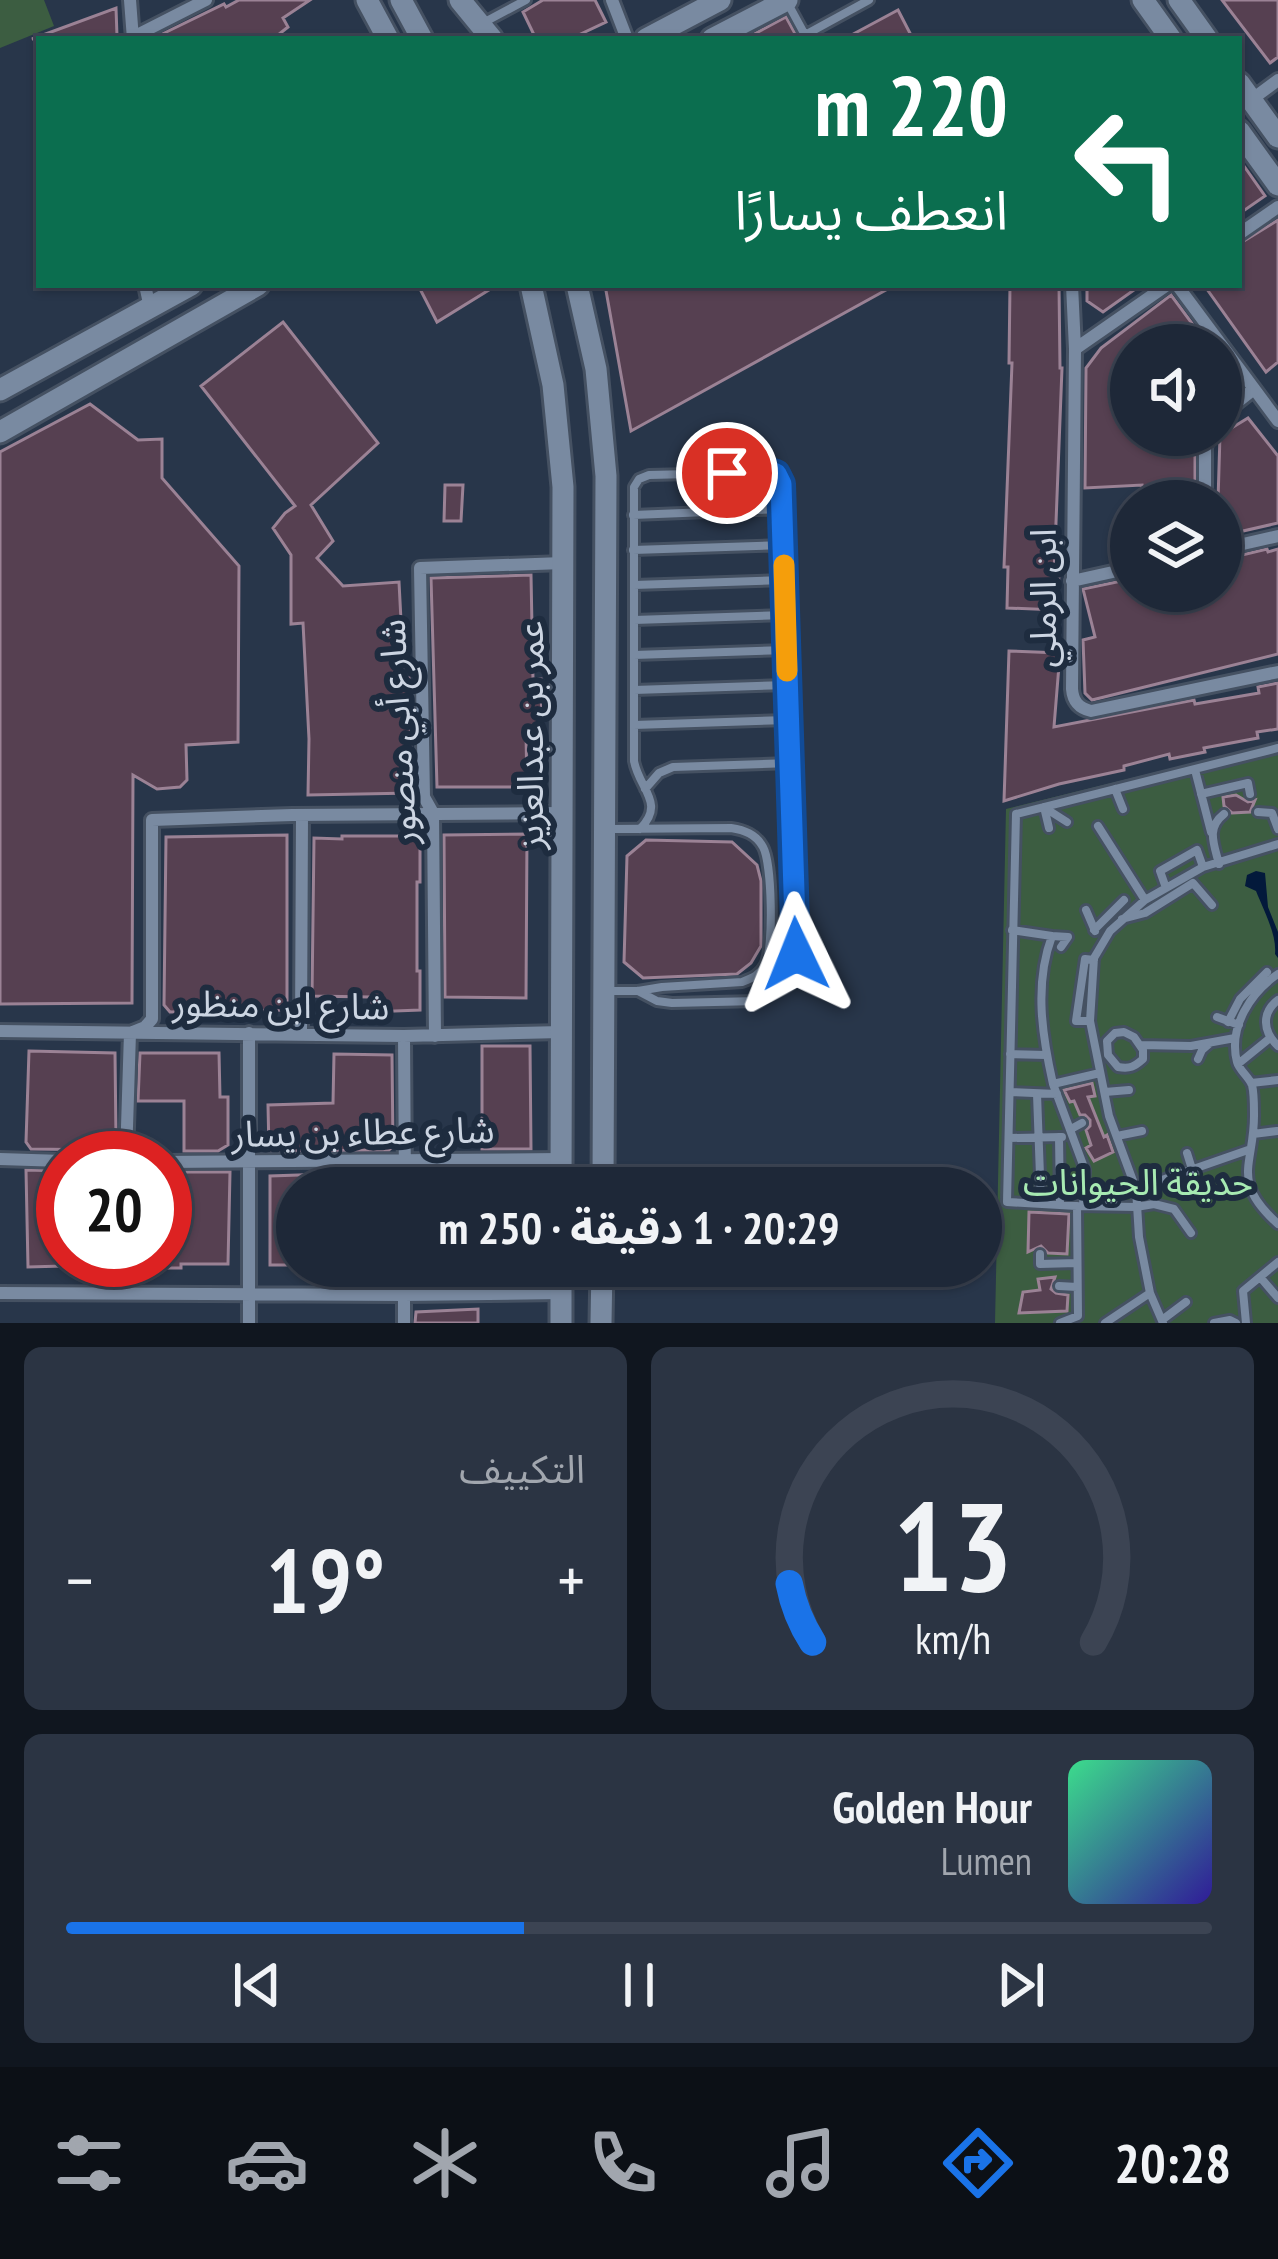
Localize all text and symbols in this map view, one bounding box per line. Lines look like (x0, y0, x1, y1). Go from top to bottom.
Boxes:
text: 220 m (815, 50, 1008, 159)
icon: left (1050, 84, 1206, 240)
text: انعطف يسارًا (734, 175, 1008, 245)
map controls (1110, 324, 1242, 612)
button: sound (1110, 324, 1242, 456)
pin (676, 422, 778, 524)
icon: arrive (694, 440, 760, 506)
button: layers (1110, 480, 1242, 612)
street label: ابن الرملي (1019, 528, 1071, 668)
street label: شارع أبي منصور (368, 618, 432, 847)
street label: عمر بن عبدالعزيز (506, 621, 553, 850)
position arrow (733, 891, 859, 1017)
street label: شارع ابن منظور (171, 979, 390, 1033)
street label: شارع عطاء بن يسار (230, 1105, 495, 1161)
speed limit sign: 20 (36, 1131, 192, 1287)
park label: حديقة الحيوانات (1023, 1158, 1253, 1205)
text: 20:29 · 1 دقيقة · 250 m (439, 1198, 839, 1256)
text: التكييف (459, 1443, 585, 1494)
text: 13 (893, 1464, 1012, 1625)
text: 19° (266, 1521, 385, 1638)
text: − (66, 1537, 93, 1622)
text: + (558, 1537, 585, 1622)
text: km/h (914, 1609, 991, 1665)
text: Golden Hour (832, 1777, 1032, 1835)
text: Lumen (941, 1835, 1032, 1886)
icon: previous (224, 1952, 290, 2018)
icon: pause (606, 1952, 672, 2018)
icon: next (988, 1952, 1054, 2018)
icon: filters (47, 2121, 131, 2205)
icon: car (225, 2121, 309, 2205)
icon: climate (403, 2121, 487, 2205)
icon: phone (581, 2121, 665, 2205)
icon: music (759, 2121, 843, 2205)
icon: directions (936, 2121, 1020, 2205)
text: 20:28 (1114, 2128, 1231, 2198)

